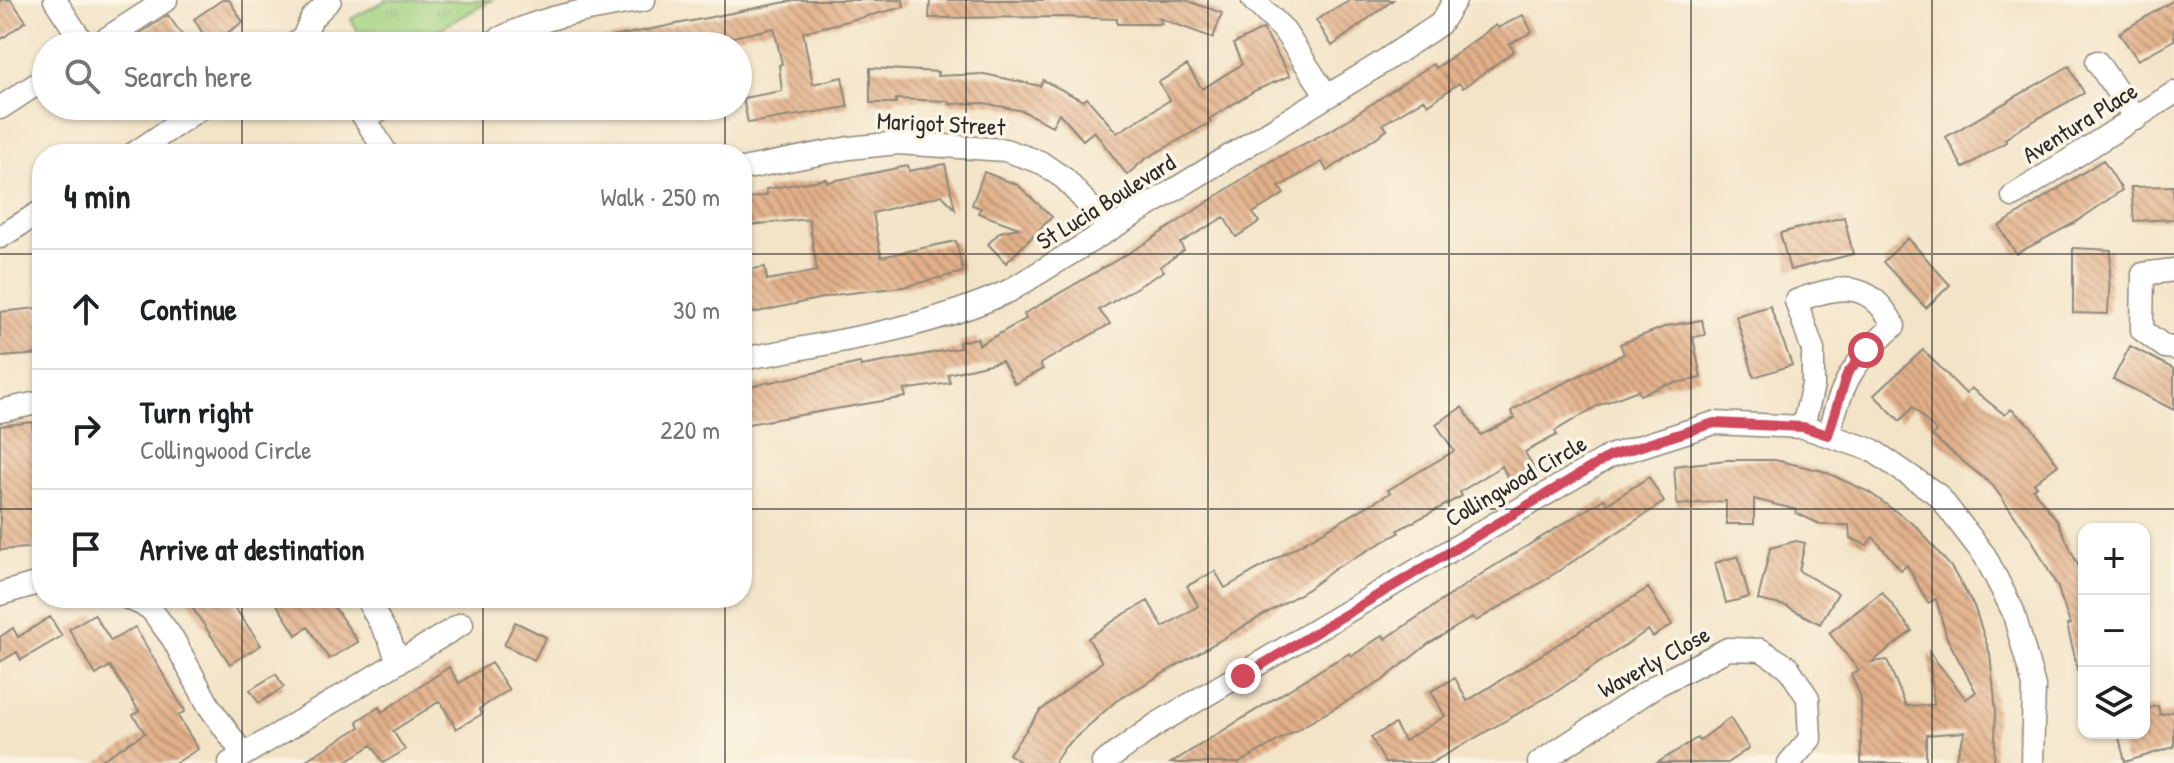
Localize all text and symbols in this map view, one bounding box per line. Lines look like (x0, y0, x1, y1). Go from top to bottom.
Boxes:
search box (32, 32, 752, 120)
icon: search (60, 54, 104, 98)
text: Search here (124, 56, 252, 96)
street label: Aventura Place (2016, 74, 2143, 170)
street label: Marigot Street (876, 104, 1007, 142)
street label: St Lucia Boulevard (1030, 146, 1181, 257)
text: 4 min (64, 173, 131, 219)
text: Walk · 250 m (600, 179, 720, 214)
icon: ahead (64, 287, 108, 331)
text: Continue (140, 289, 237, 329)
text: 30 m (673, 292, 720, 327)
route start (1848, 332, 1884, 368)
text: Turn right (140, 392, 253, 432)
icon: right (64, 407, 108, 451)
text: 220 m (660, 412, 720, 447)
street label: Collingwood Circle (1439, 426, 1592, 534)
text: Collingwood Circle (140, 432, 312, 467)
map controls (2078, 523, 2150, 739)
button: + (2078, 523, 2150, 595)
icon: arrive (64, 527, 108, 571)
text: Arrive at destination (140, 529, 365, 569)
button: − (2078, 595, 2150, 667)
street label: Waverly Close (1592, 617, 1715, 705)
route end (1225, 658, 1261, 694)
button: layers (2078, 667, 2150, 739)

